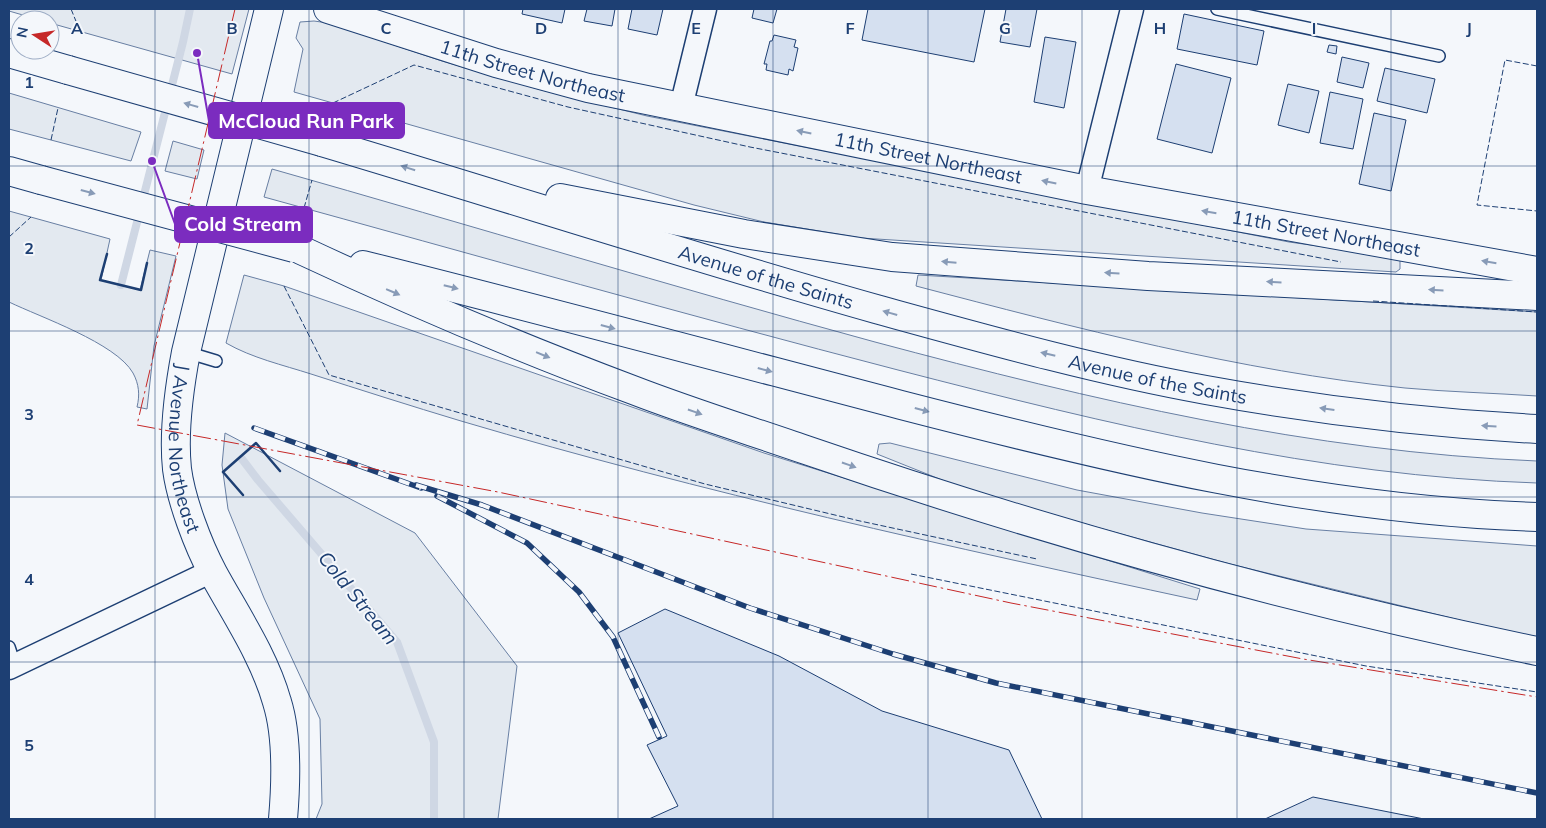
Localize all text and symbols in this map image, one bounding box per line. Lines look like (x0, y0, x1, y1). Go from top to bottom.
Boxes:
north arrow (10, 10, 60, 60)
text: A (71, 18, 83, 38)
text: B (226, 18, 238, 38)
text: C (381, 18, 392, 38)
text: D (535, 18, 547, 38)
text: E (691, 18, 701, 38)
text: F (845, 18, 855, 38)
text: G (999, 18, 1011, 38)
text: H (1154, 18, 1166, 38)
text: I (1312, 18, 1316, 38)
text: J (1466, 18, 1472, 38)
text: N (12, 25, 32, 39)
street label: 11th Street Northeast (437, 34, 628, 107)
text: 1 (24, 72, 34, 92)
one-way arrow (184, 100, 199, 108)
callout: McCloud Run Park (209, 103, 404, 138)
text: McCloud Run Park (218, 108, 395, 133)
street label: 11th Street Northeast (832, 127, 1025, 188)
one-way arrow (797, 128, 812, 136)
one-way arrow (400, 163, 415, 171)
one-way arrow (1041, 178, 1057, 186)
one-way arrow (80, 189, 95, 197)
street label: 11th Street Northeast (1230, 204, 1423, 262)
callout: Cold Stream (175, 207, 312, 242)
one-way arrow (1201, 208, 1216, 216)
text: Cold Stream (184, 211, 302, 236)
text: 2 (24, 238, 34, 258)
street label: Avenue of the Saints (676, 240, 856, 314)
one-way arrow (941, 258, 957, 266)
one-way arrow (1481, 258, 1497, 266)
one-way arrow (1103, 269, 1119, 277)
one-way arrow (1266, 278, 1282, 286)
one-way arrow (443, 283, 458, 291)
one-way arrow (1428, 286, 1444, 294)
one-way arrow (386, 289, 400, 297)
one-way arrow (883, 308, 898, 316)
one-way arrow (600, 323, 616, 331)
street label: Avenue of the Saints (1066, 349, 1249, 409)
one-way arrow (1040, 350, 1055, 358)
one-way arrow (536, 351, 550, 359)
street label: J Avenue Northeast (164, 362, 206, 537)
one-way arrow (757, 366, 772, 374)
text: 3 (24, 404, 34, 424)
one-way arrow (1319, 405, 1335, 413)
one-way arrow (915, 407, 930, 415)
one-way arrow (688, 409, 703, 416)
one-way arrow (1480, 422, 1496, 430)
one-way arrow (842, 461, 857, 469)
water label: Cold Stream (313, 546, 404, 650)
text: 4 (24, 569, 34, 589)
text: 5 (24, 735, 34, 755)

